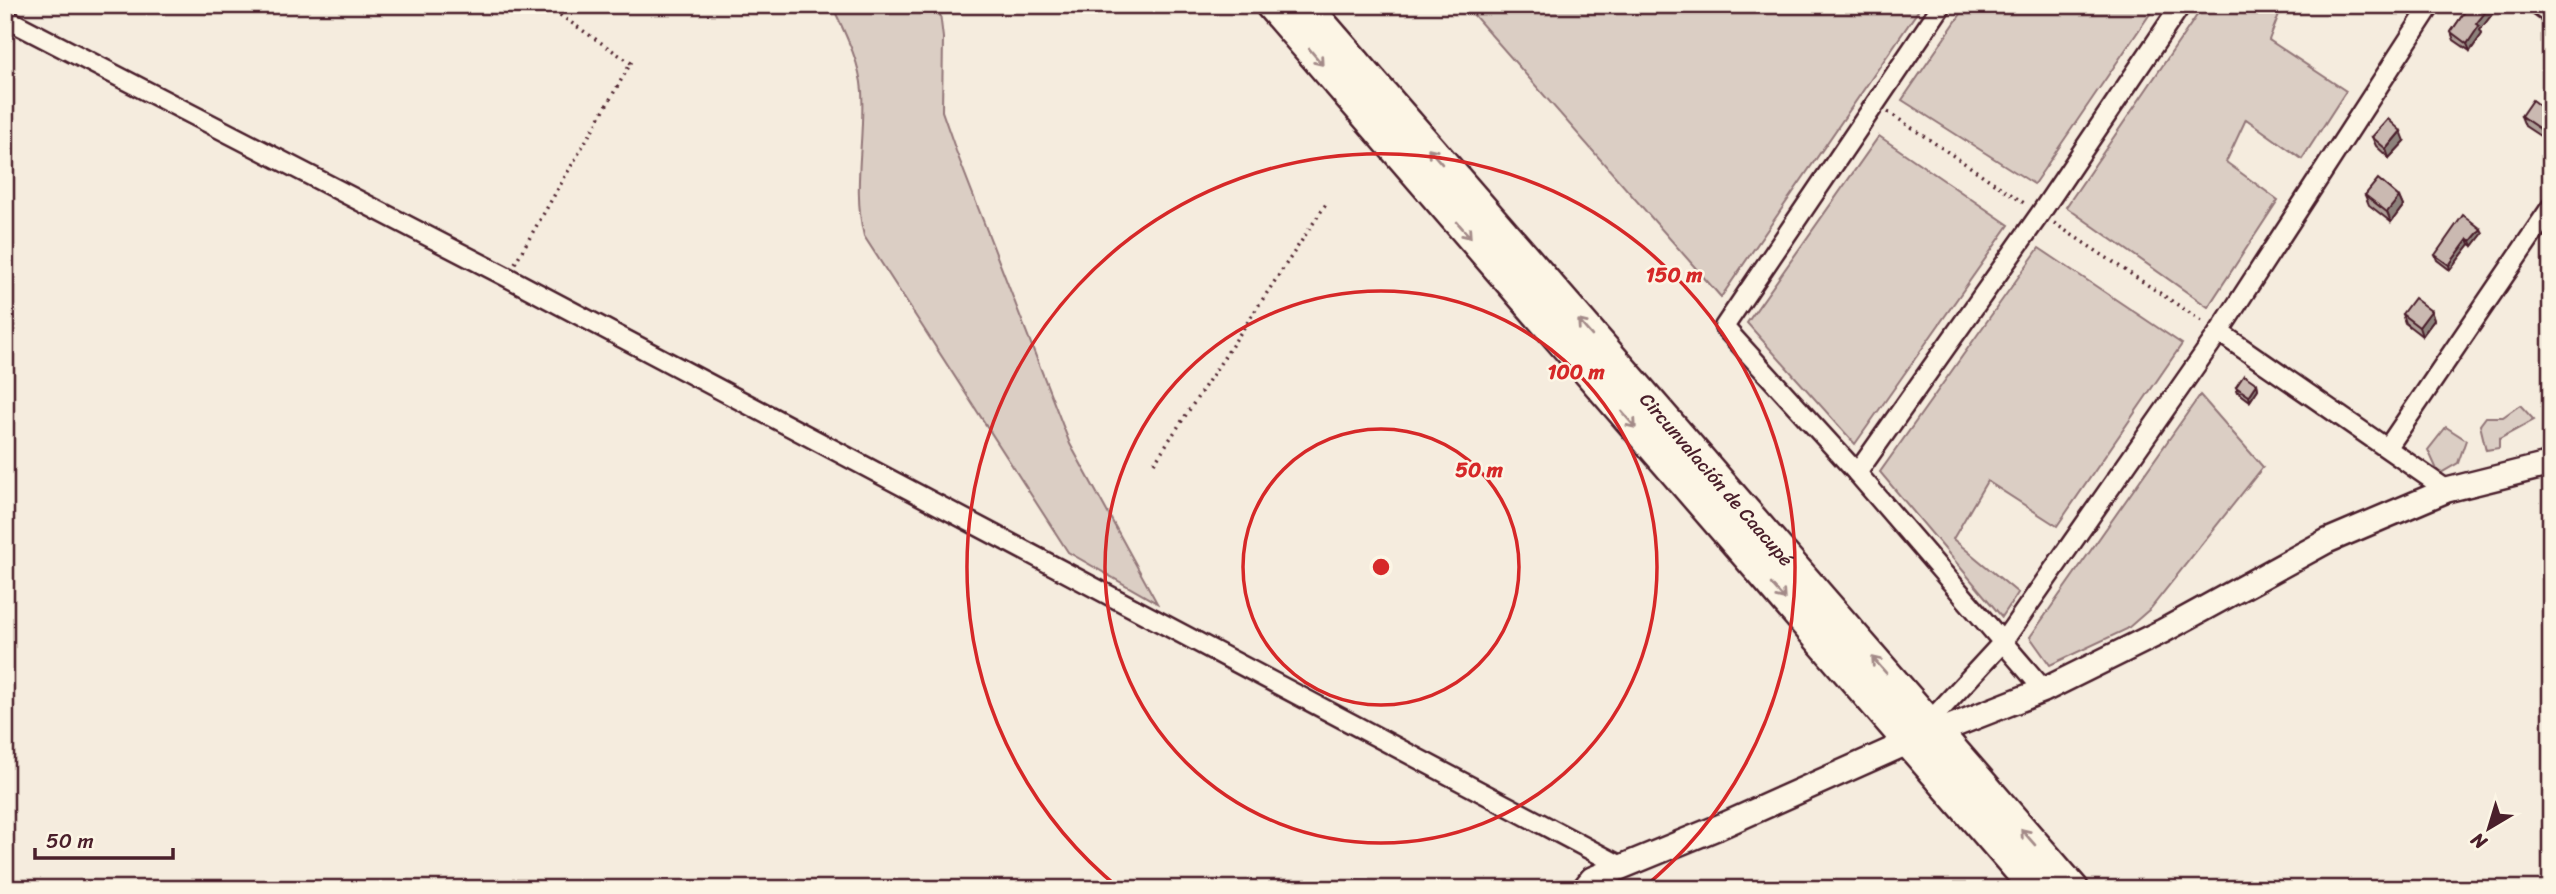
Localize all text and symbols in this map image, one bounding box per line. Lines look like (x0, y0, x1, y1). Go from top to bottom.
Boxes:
one-way arrow (1308, 48, 1324, 66)
one-way arrow (1427, 148, 1443, 166)
one-way arrow (1456, 221, 1472, 239)
text: 150 m (1646, 256, 1703, 294)
one-way arrow (1576, 320, 1593, 337)
text: 100 m (1547, 353, 1605, 391)
street label: Circunvalación de Caacupé (1631, 385, 1802, 574)
one-way arrow (1621, 411, 1637, 429)
text: 50 m (1455, 451, 1504, 489)
centre of rings (1369, 555, 1393, 579)
one-way arrow (1770, 583, 1786, 601)
one-way arrow (1871, 657, 1887, 675)
north arrow (2454, 792, 2524, 862)
scale bar (35, 817, 173, 861)
text: 50 m (46, 822, 94, 860)
text: N (2463, 823, 2495, 859)
one-way arrow (2020, 828, 2036, 846)

